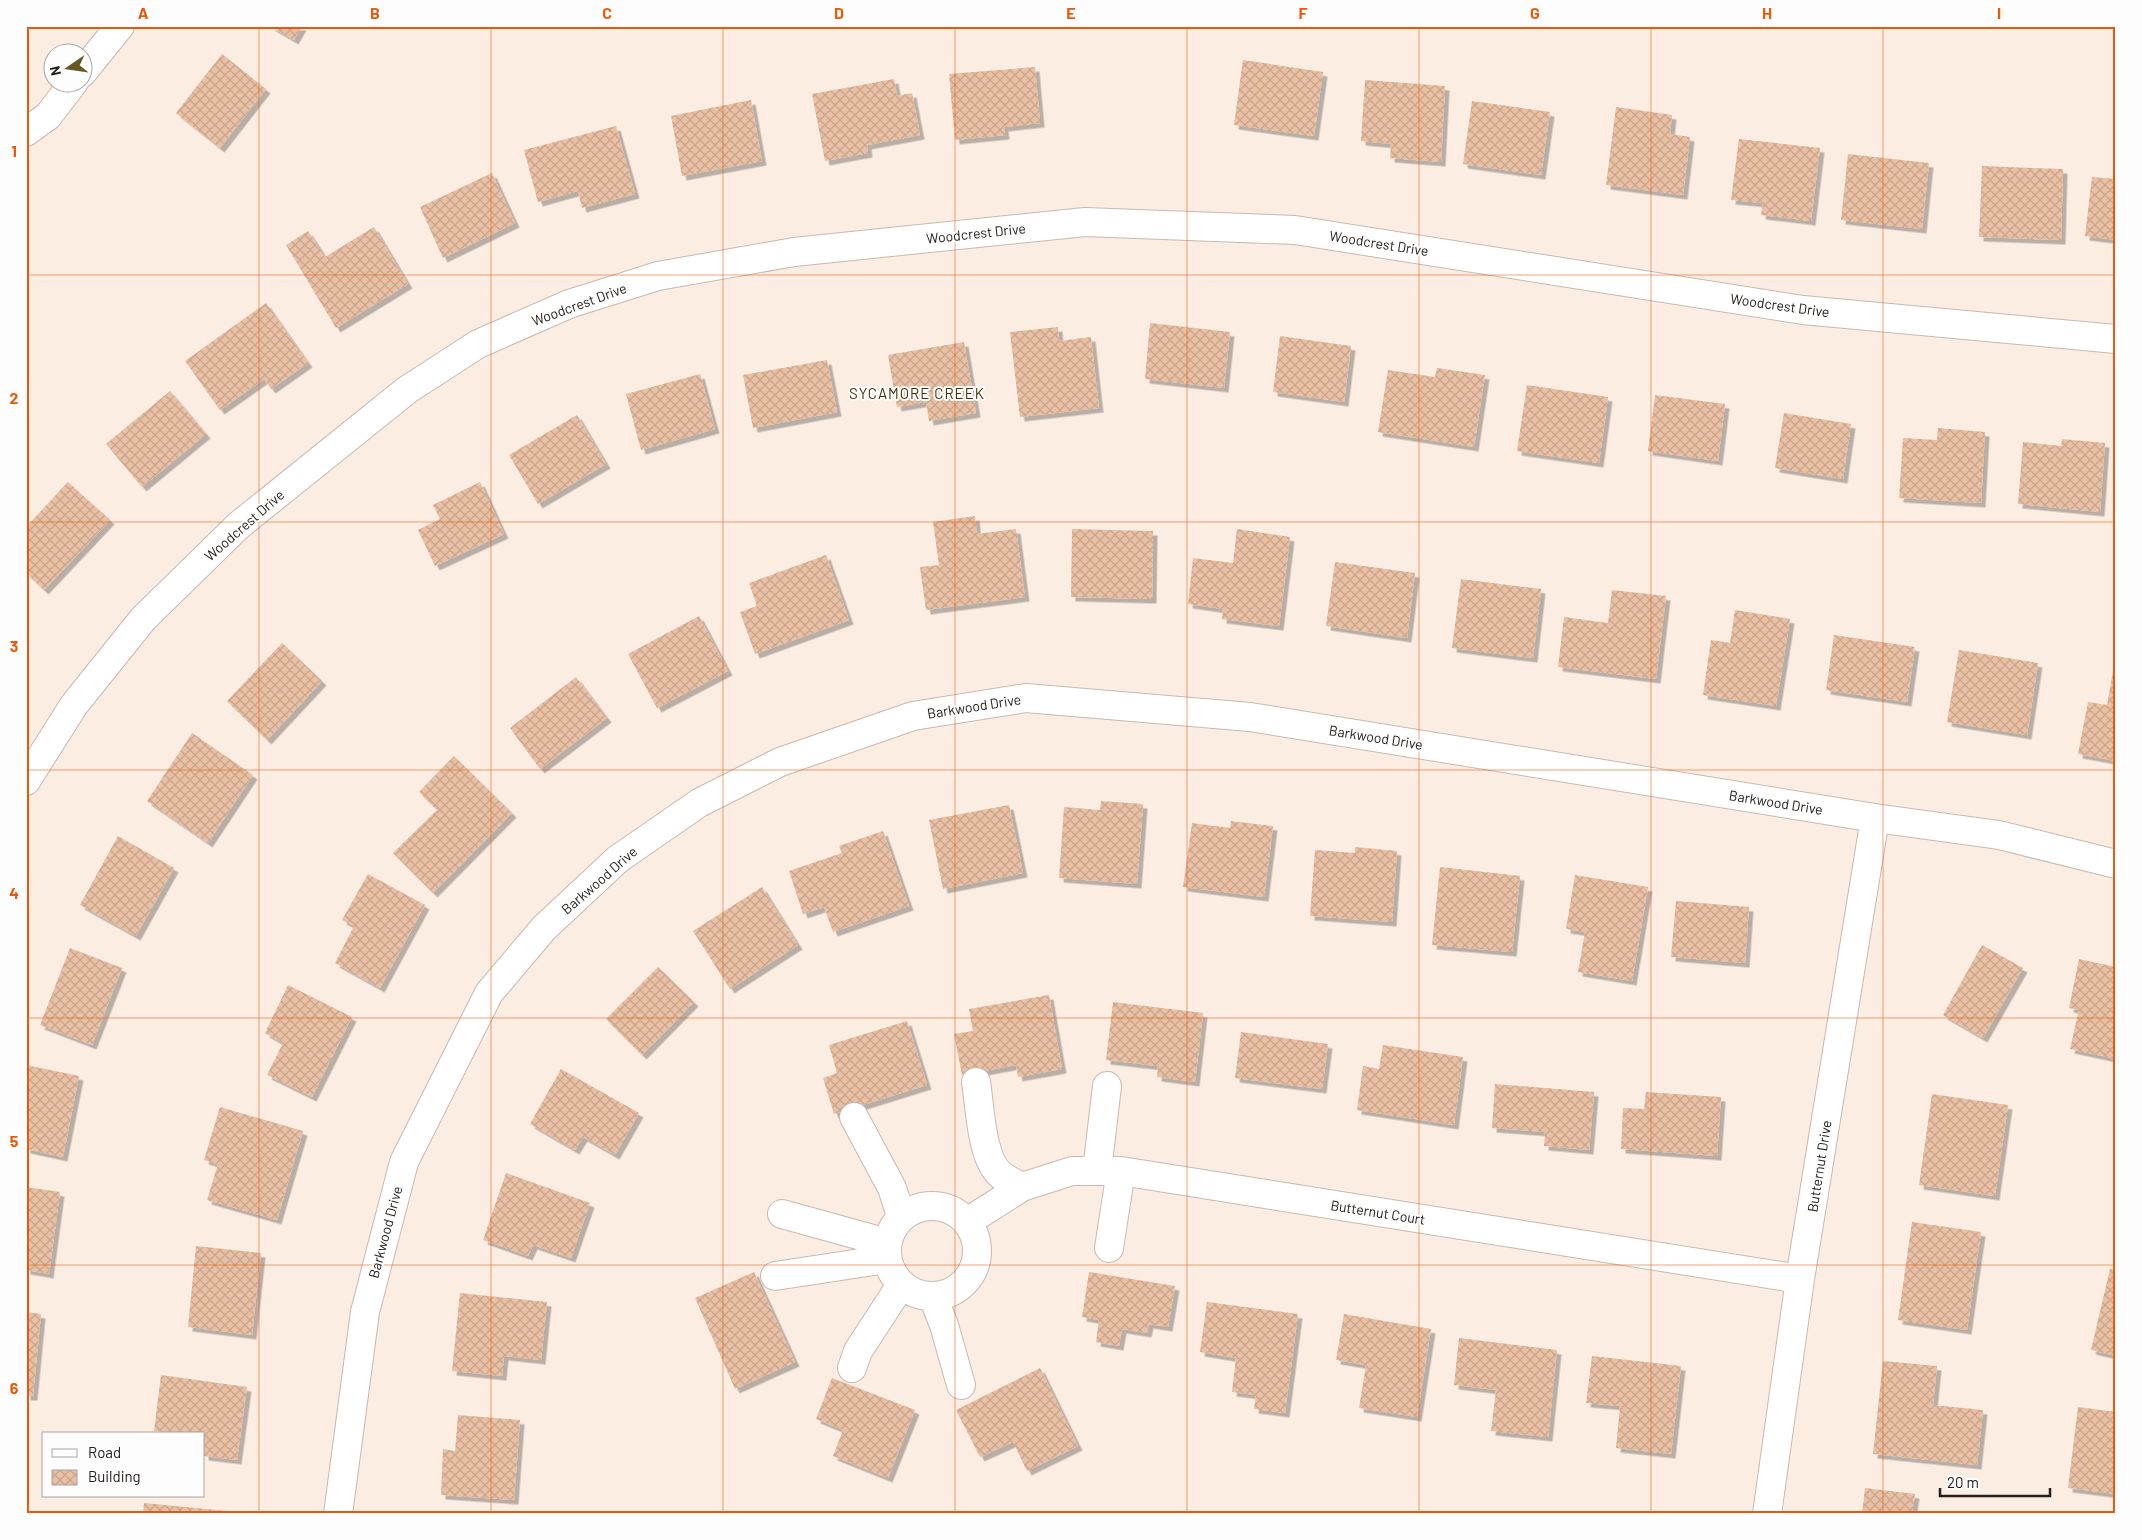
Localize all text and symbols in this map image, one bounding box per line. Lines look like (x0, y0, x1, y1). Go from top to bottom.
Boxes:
text: A (138, 3, 149, 22)
text: B (370, 3, 380, 22)
text: C (602, 3, 612, 22)
text: D (834, 3, 844, 22)
text: E (1066, 3, 1076, 22)
text: F (1299, 3, 1308, 22)
text: G (1530, 3, 1540, 22)
text: H (1762, 3, 1772, 22)
text: I (1997, 3, 2001, 22)
north arrow (42, 42, 92, 92)
text: N (46, 65, 64, 77)
text: 1 (11, 141, 17, 160)
street label: Woodcrest Drive (925, 219, 1027, 247)
street label: Woodcrest Drive (1328, 227, 1430, 259)
street label: Woodcrest Drive (529, 279, 629, 329)
street label: Woodcrest Drive (1729, 290, 1831, 320)
district label: SYCAMORE CREEK (849, 384, 985, 402)
text: 2 (10, 388, 19, 407)
street label: Woodcrest Drive (201, 486, 287, 564)
text: 3 (10, 636, 18, 655)
street label: Barkwood Drive (926, 690, 1022, 722)
street label: Barkwood Drive (1328, 721, 1424, 753)
street label: Barkwood Drive (1728, 786, 1824, 818)
street label: Barkwood Drive (558, 843, 640, 917)
text: 4 (9, 883, 19, 902)
street label: Butternut Drive (1803, 1119, 1835, 1213)
text: 5 (10, 1131, 19, 1150)
street label: Barkwood Drive (365, 1184, 405, 1280)
street label: Butternut Court (1329, 1196, 1427, 1228)
text: 6 (10, 1378, 19, 1397)
legend (42, 1432, 205, 1498)
text: Road (88, 1443, 121, 1461)
scale bar (1940, 1465, 2050, 1497)
text: Building (88, 1467, 141, 1485)
text: 20 m (1947, 1473, 1979, 1491)

